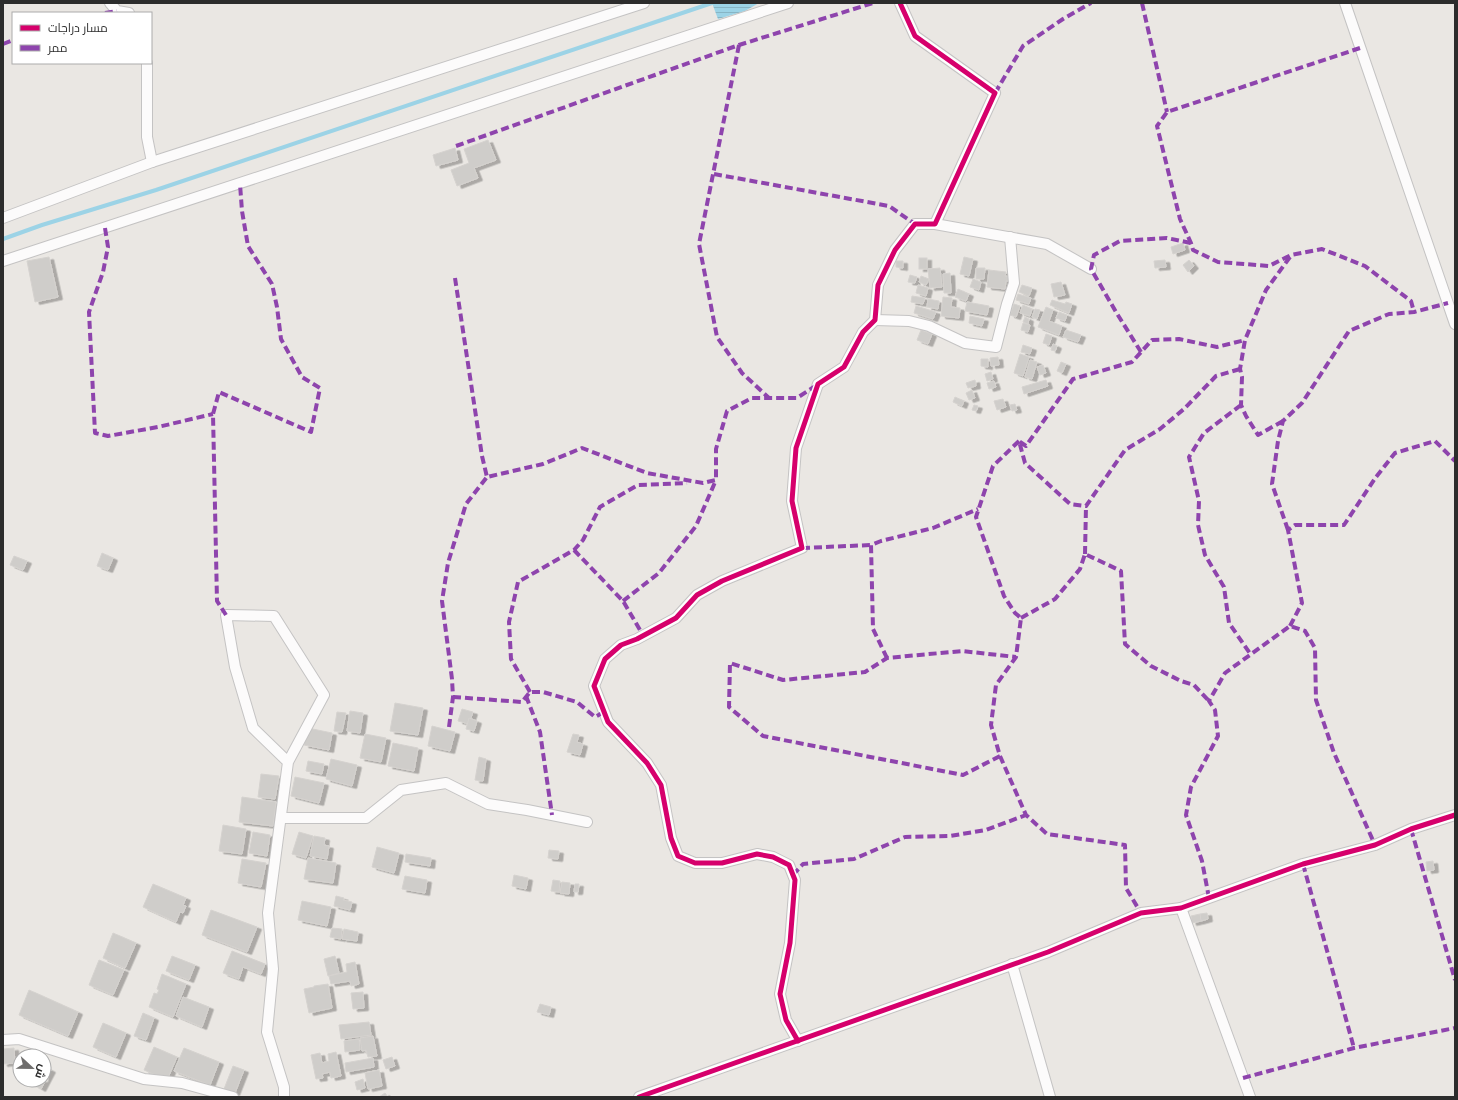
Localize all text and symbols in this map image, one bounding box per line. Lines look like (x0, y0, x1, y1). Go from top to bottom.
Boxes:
legend (12, 12, 152, 64)
text: مسار دراجات (48, 20, 108, 36)
text: ممر (47, 40, 67, 56)
north arrow (12, 1048, 52, 1088)
text: ش (31, 1062, 50, 1081)

